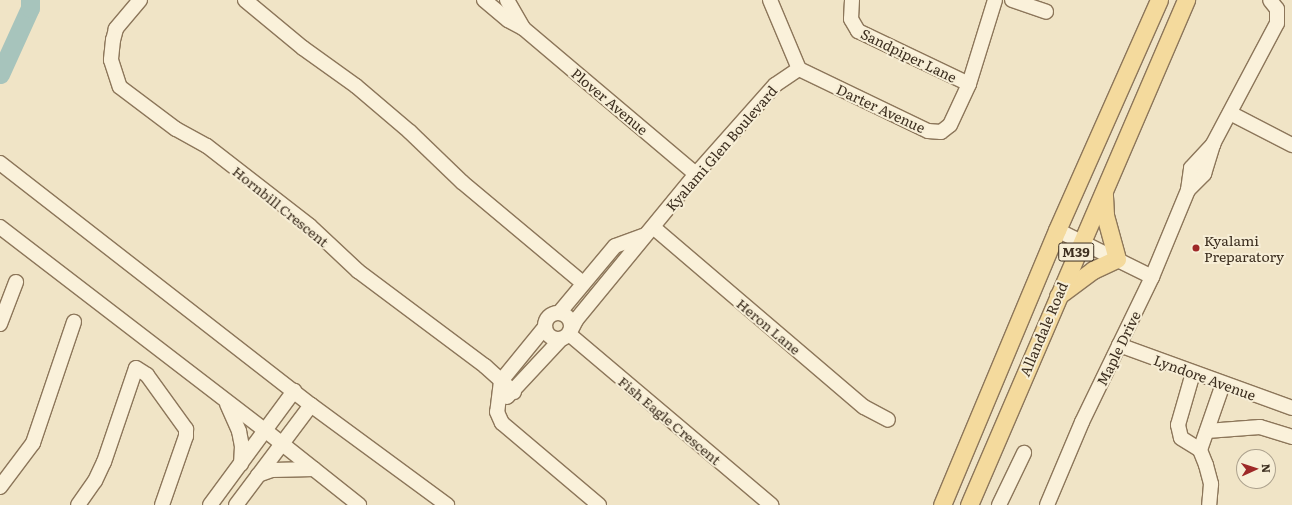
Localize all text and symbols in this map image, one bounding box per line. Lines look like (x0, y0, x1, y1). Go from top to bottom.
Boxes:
street label: Sandpiper Lane (858, 25, 960, 85)
street label: Plover Avenue (568, 64, 652, 138)
street label: Darter Avenue (834, 80, 928, 136)
street label: Kyalami Glen Boulevard (662, 82, 780, 214)
street label: Hornbill Crescent (230, 162, 332, 250)
place label: Kyalami Preparatory (1204, 232, 1284, 264)
road number: M39 (1058, 241, 1094, 263)
marker: Kyalami Preparatory (1191, 243, 1201, 253)
street label: Allandale Road (1016, 279, 1070, 379)
street label: Heron Lane (734, 294, 804, 358)
street label: Maple Drive (1093, 308, 1143, 388)
street label: Lyndore Avenue (1152, 351, 1258, 403)
street label: Fish Eagle Crescent (615, 372, 725, 468)
north arrow (1236, 449, 1276, 489)
text: N (1259, 463, 1275, 473)

